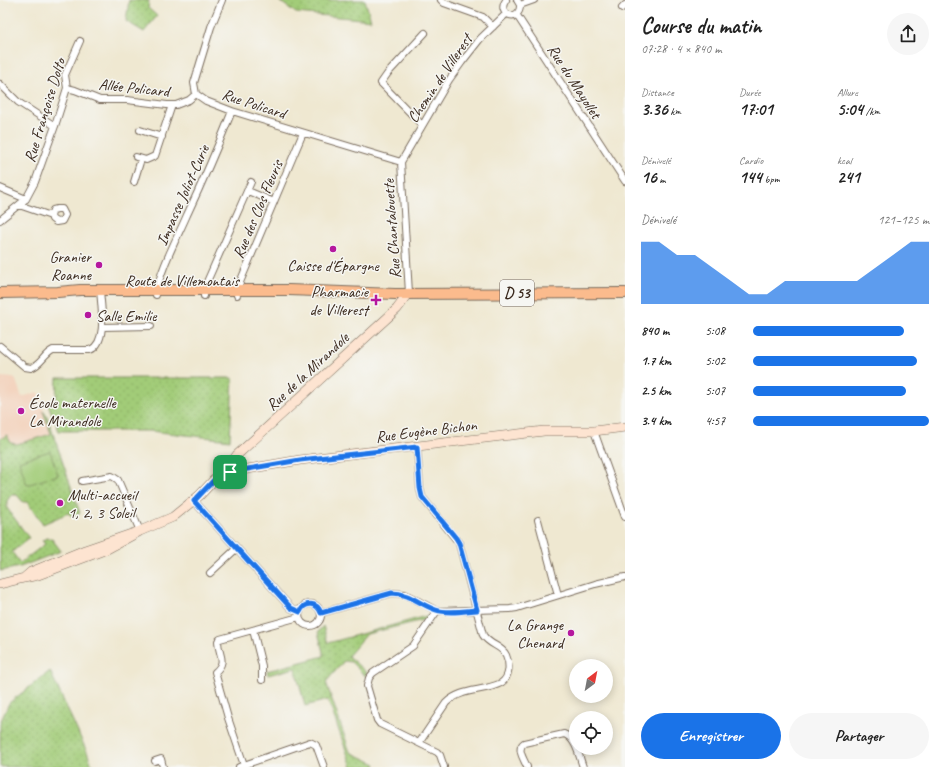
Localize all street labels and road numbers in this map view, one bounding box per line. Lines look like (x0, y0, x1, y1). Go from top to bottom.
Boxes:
street label: Chemin de Villerest (403, 28, 478, 127)
street label: Rue du Mayollet (543, 41, 607, 124)
street label: Rue Françoise Dolto (20, 54, 71, 165)
street label: Allée Policard (98, 74, 173, 102)
street label: Rue Policard (219, 84, 291, 124)
street label: Impasse Joliot-Curie (152, 140, 215, 249)
street label: Rue des Clos Fleuris (228, 156, 288, 261)
street label: Rue Chantalouette (378, 177, 405, 279)
street label: Route de Villemontais (125, 271, 241, 291)
road number: D 53 (500, 280, 534, 306)
street label: Rue de la Mirandole (262, 327, 355, 415)
street label: Rue Eugène Bichon (374, 415, 479, 447)

